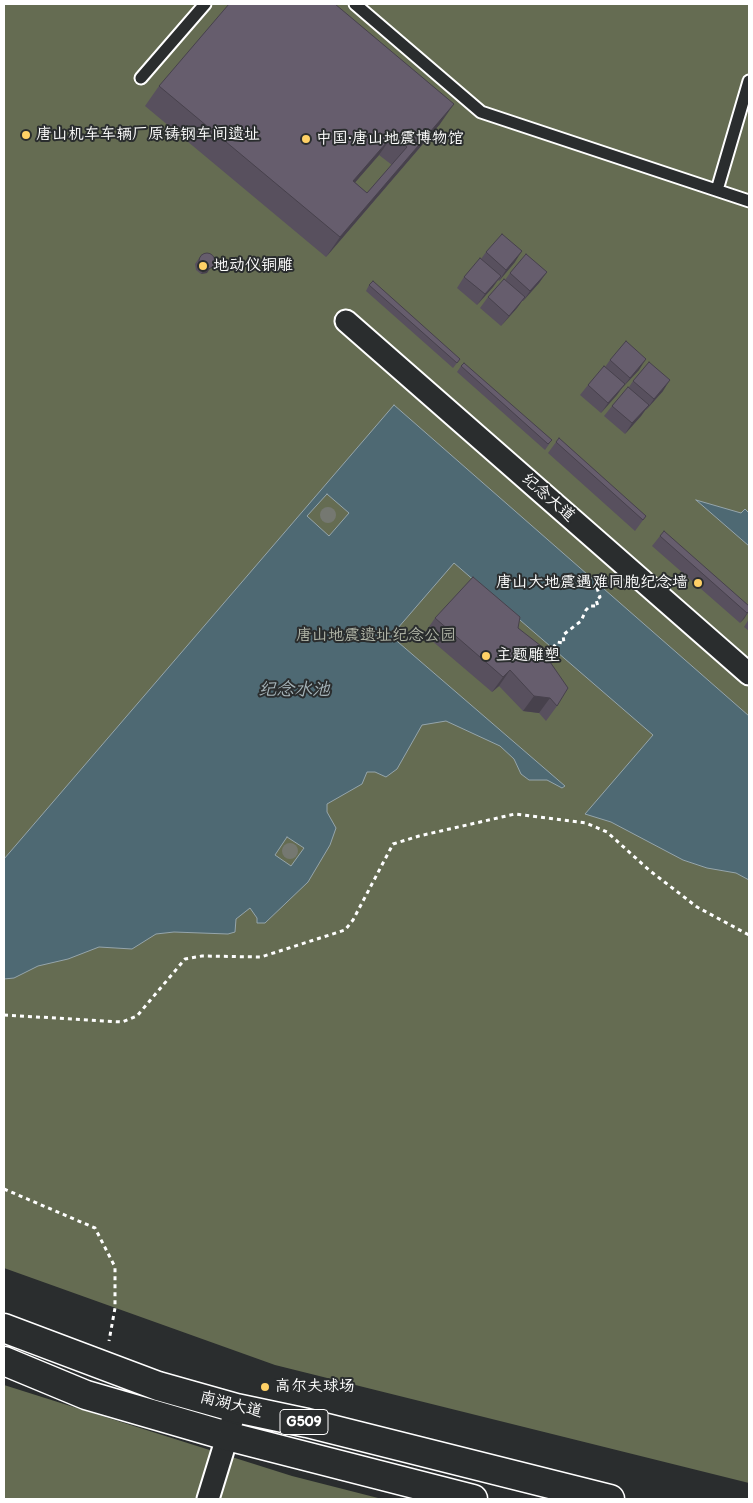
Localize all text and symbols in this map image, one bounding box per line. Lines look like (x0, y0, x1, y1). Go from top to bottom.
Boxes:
place label: 唐山机车车辆厂原铸钢车间遗址 (36, 125, 260, 145)
marker: 唐山机车车辆厂原铸钢车间遗址 (20, 129, 32, 141)
place label: 中国·唐山地震博物馆 (316, 129, 464, 149)
marker: 中国·唐山地震博物馆 (300, 133, 312, 145)
place label: 地动仪铜雕 (213, 256, 293, 276)
marker: 地动仪铜雕 (197, 260, 209, 272)
street label: 纪念大道 (518, 470, 578, 526)
place label: 唐山大地震遇难同胞纪念墙 (496, 573, 688, 593)
marker: 唐山大地震遇难同胞纪念墙 (692, 577, 704, 589)
park label: 唐山地震遗址纪念公园 (296, 626, 456, 646)
place label: 主题雕塑 (496, 646, 560, 666)
marker: 主题雕塑 (480, 650, 492, 662)
water label: 纪念水池 (258, 679, 330, 701)
place label: 高尔夫球场 (275, 1377, 355, 1397)
marker: 高尔夫球场 (259, 1381, 271, 1393)
street label: 南湖大道 (198, 1388, 264, 1422)
road number: G509 (280, 1410, 328, 1434)

